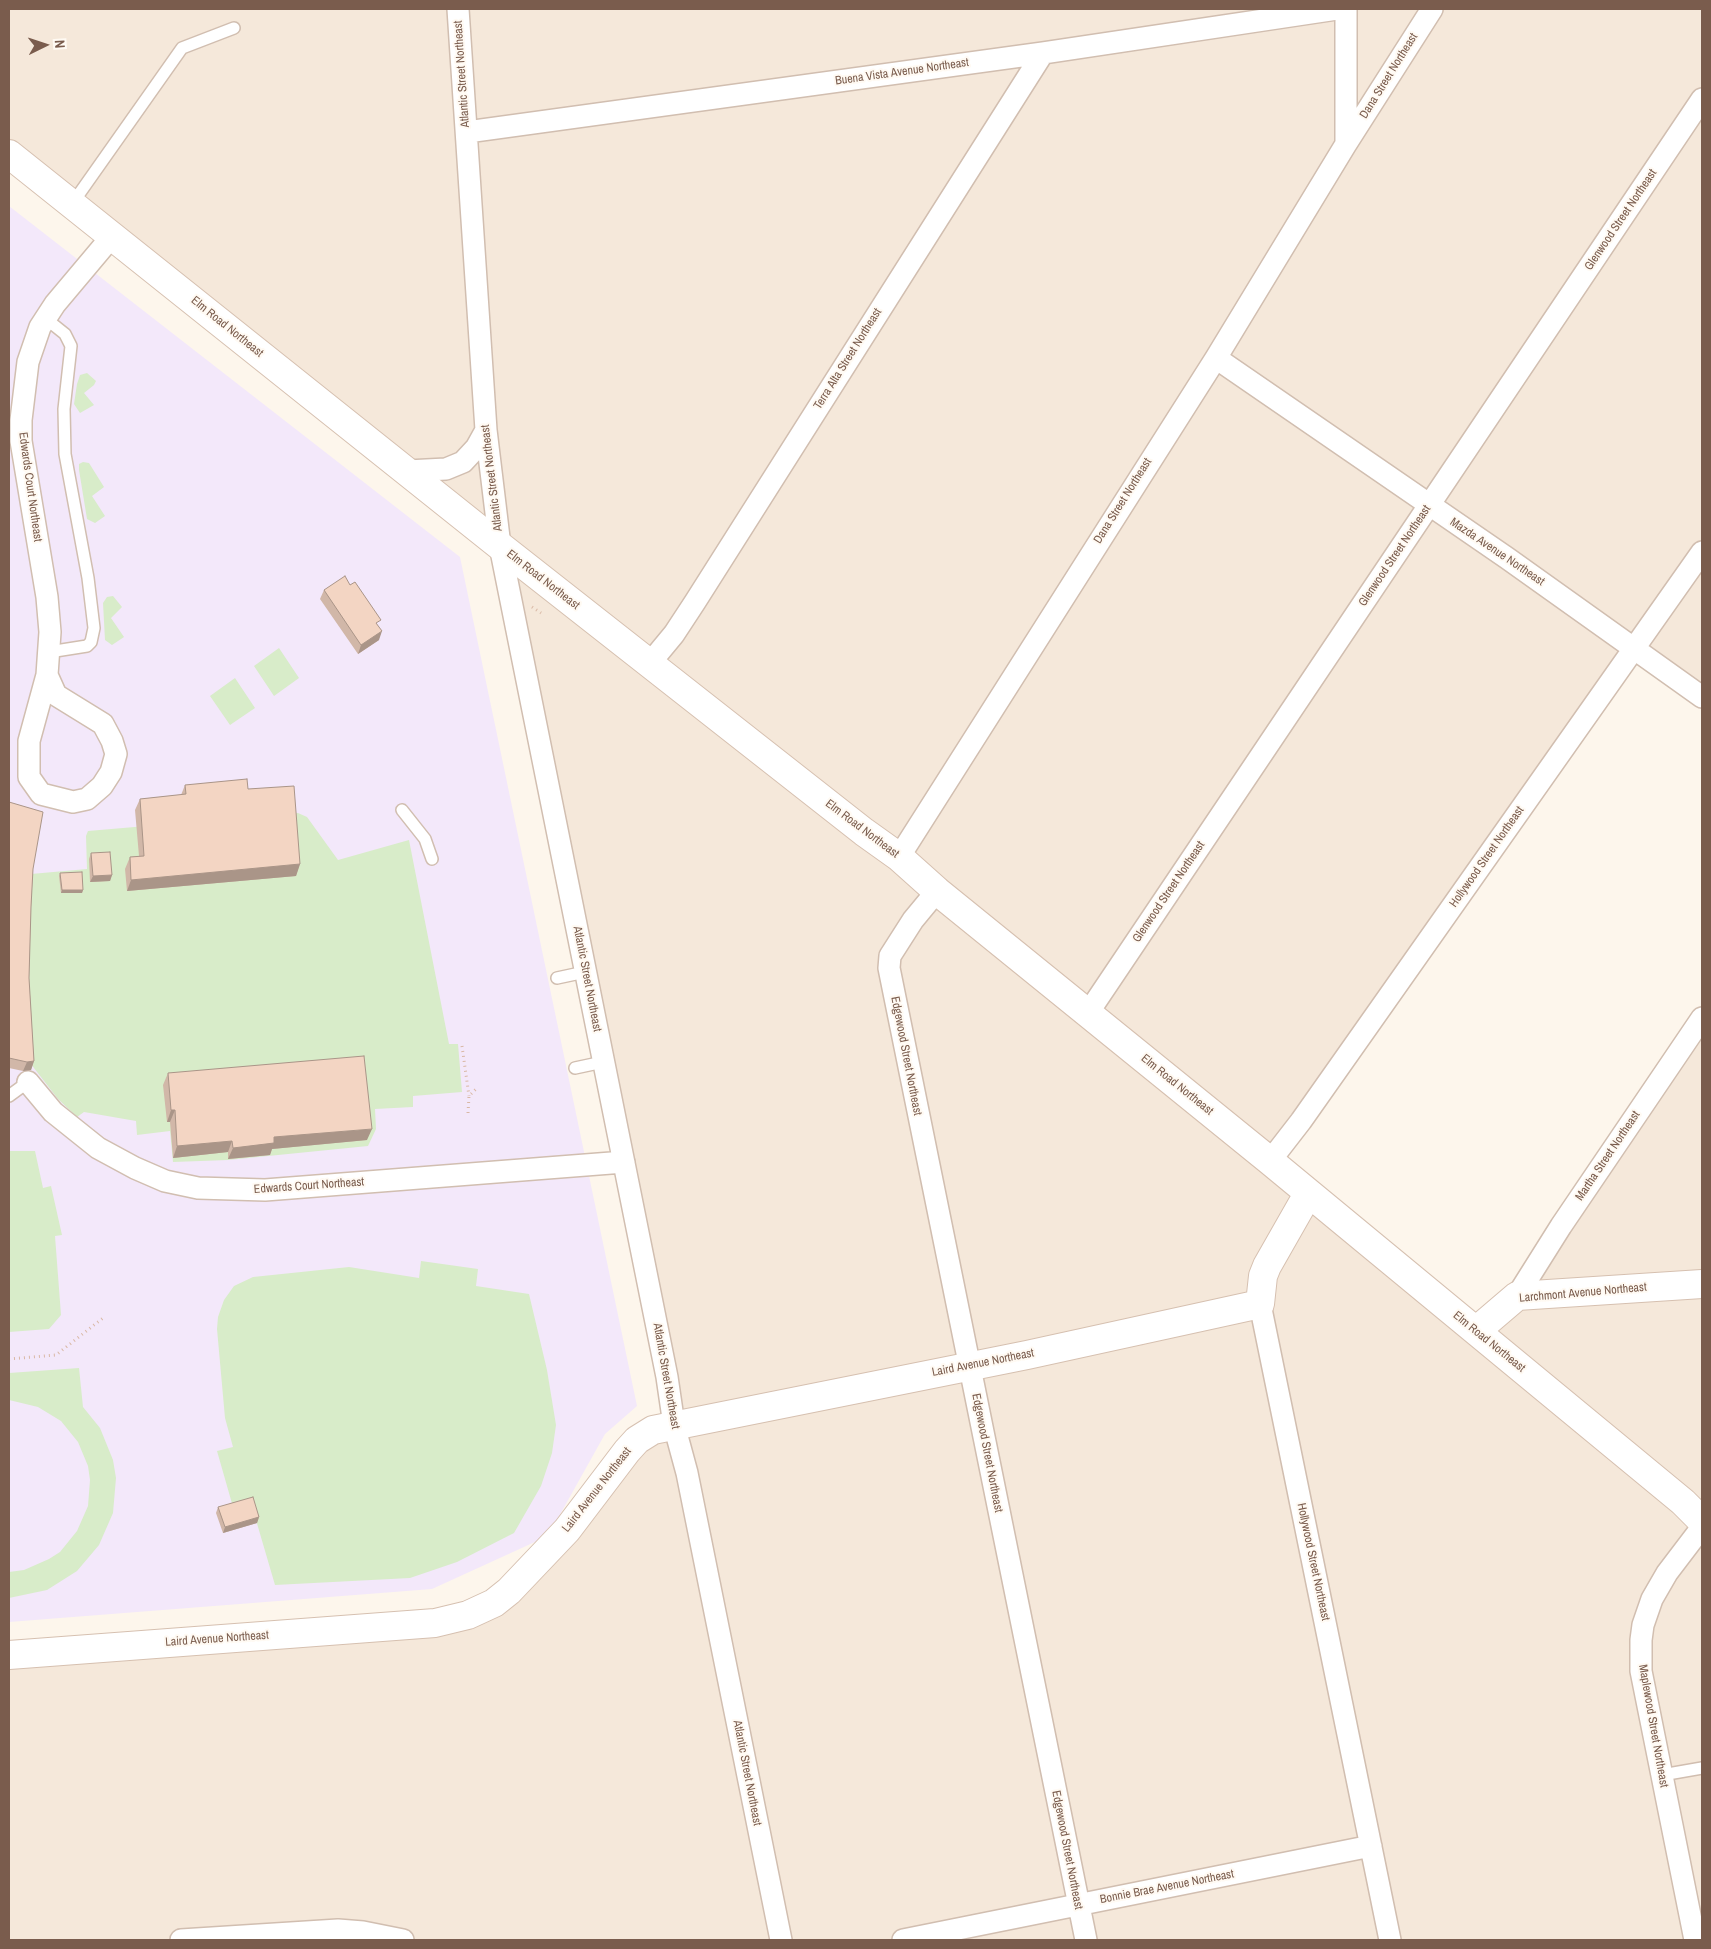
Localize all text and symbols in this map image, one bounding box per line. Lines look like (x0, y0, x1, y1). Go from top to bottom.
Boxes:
north arrow (20, 20, 70, 70)
street label: Atlantic Street Northeast (451, 20, 473, 128)
street label: Dana Street Northeast (1357, 31, 1421, 121)
text: N (51, 39, 69, 49)
street label: Buena Vista Avenue Northeast (834, 55, 970, 89)
street label: Glenwood Street Northeast (1582, 167, 1660, 273)
street label: Elm Road Northeast (188, 294, 266, 360)
street label: Terra Alta Street Northeast (811, 306, 885, 412)
street label: Atlantic Street Northeast (478, 424, 506, 532)
street label: Edwards Court Northeast (15, 431, 45, 543)
street label: Dana Street Northeast (1091, 456, 1155, 546)
street label: Glenwood Street Northeast (1356, 503, 1434, 609)
street label: Mazda Avenue Northeast (1447, 515, 1547, 589)
street label: Elm Road Northeast (504, 547, 582, 613)
street label: Elm Road Northeast (822, 797, 902, 861)
street label: Hollywood Street Northeast (1447, 804, 1527, 910)
street label: Glenwood Street Northeast (1130, 839, 1208, 945)
street label: Atlantic Street Northeast (570, 925, 604, 1033)
street label: Edgewood Street Northeast (887, 995, 925, 1117)
street label: Elm Road Northeast (1138, 1052, 1216, 1118)
street label: Martha Street Northeast (1573, 1108, 1643, 1204)
street label: Edwards Court Northeast (253, 1175, 365, 1197)
street label: Larchmont Avenue Northeast (1519, 1280, 1647, 1306)
street label: Elm Road Northeast (1450, 1309, 1528, 1375)
street label: Atlantic Street Northeast (650, 1322, 682, 1430)
street label: Laird Avenue Northeast (931, 1346, 1035, 1380)
street label: Edgewood Street Northeast (968, 1392, 1006, 1514)
street label: Laird Avenue Northeast (559, 1445, 635, 1535)
street label: Hollywood Street Northeast (1294, 1502, 1332, 1622)
street label: Laird Avenue Northeast (165, 1628, 269, 1650)
street label: Maplewood Street Northeast (1635, 1663, 1671, 1789)
street label: Atlantic Street Northeast (730, 1719, 764, 1827)
street label: Edgewood Street Northeast (1048, 1789, 1086, 1911)
street label: Bonnie Brae Avenue Northeast (1099, 1867, 1235, 1907)

